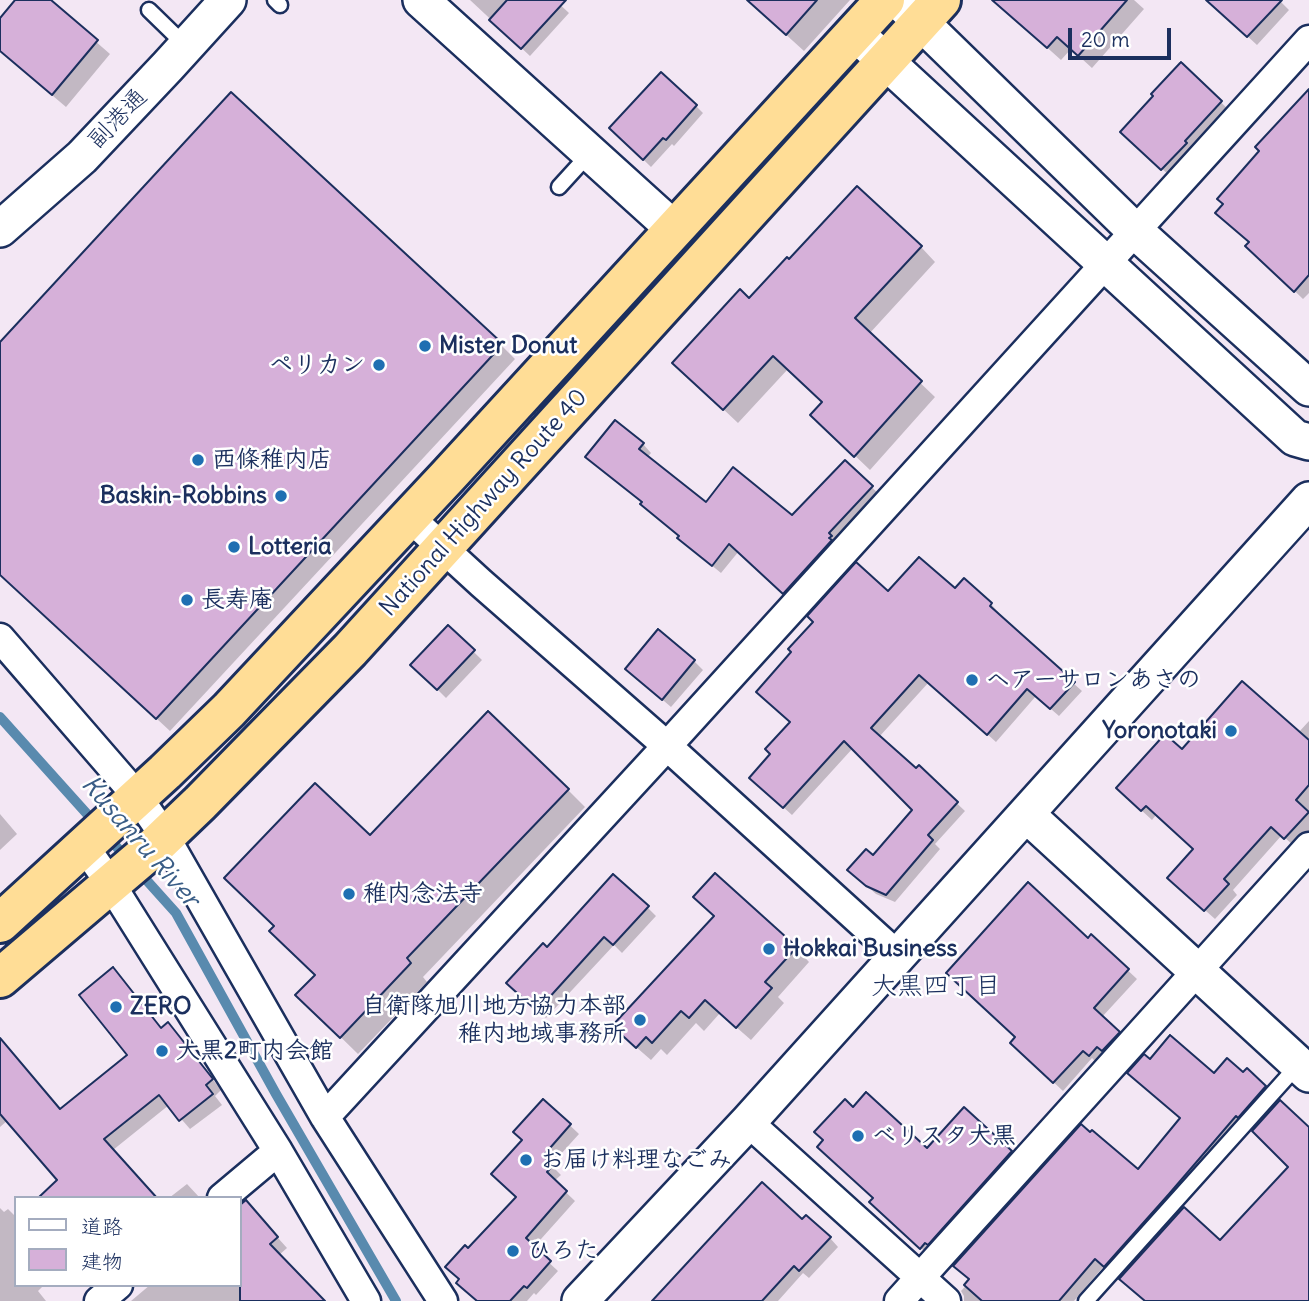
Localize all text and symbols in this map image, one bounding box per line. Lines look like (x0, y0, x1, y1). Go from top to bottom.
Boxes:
scale bar (1071, 14, 1174, 58)
text: 20 m (1081, 26, 1130, 53)
street label: 副港通 (83, 83, 153, 155)
place label: Mister Donut (439, 332, 577, 360)
marker: Mister Donut (417, 338, 433, 354)
place label: ペリカン (269, 351, 365, 379)
marker: ペリカン (371, 357, 387, 373)
street label: National Highway Route 40 (374, 383, 594, 623)
place label: 西條稚内店 (212, 446, 332, 474)
marker: 西條稚内店 (190, 452, 206, 468)
place label: Baskin-Robbins (100, 482, 267, 510)
marker: Baskin-Robbins (273, 488, 289, 504)
place label: Lotteria (248, 533, 332, 561)
marker: Lotteria (226, 539, 242, 555)
place label: 長寿庵 (201, 586, 273, 614)
marker: 長寿庵 (179, 592, 195, 608)
place label: ヘアーサロンあさの (986, 666, 1201, 694)
marker: ヘアーサロンあさの (964, 672, 980, 688)
place label: Yoronotaki (1102, 717, 1217, 745)
marker: Yoronotaki (1223, 723, 1239, 739)
water label: Kusanru River (74, 770, 206, 914)
place label: 稚内念法寺 (363, 880, 483, 908)
marker: 稚内念法寺 (341, 886, 357, 902)
place label: Hokkai Business (783, 935, 958, 963)
marker: Hokkai Business (761, 941, 777, 957)
district label: 大黒四丁目 (871, 971, 1001, 1003)
place label: 自衛隊旭川地方協力本部 稚内地域事務所 (362, 992, 626, 1048)
place label: ZERO (130, 993, 191, 1021)
marker: ZERO (108, 999, 124, 1015)
marker: 自衛隊旭川地方協力本部 稚内地域事務所 (632, 1012, 648, 1028)
place label: 大黒2町内会館 (176, 1037, 333, 1065)
marker: 大黒2町内会館 (154, 1043, 170, 1059)
place label: ベリスタ大黒 (872, 1122, 1016, 1150)
marker: ベリスタ大黒 (850, 1128, 866, 1144)
place label: お届け料理なごみ (540, 1146, 732, 1174)
marker: お届け料理なごみ (518, 1152, 534, 1168)
legend (14, 1196, 242, 1287)
text: 道路 (81, 1213, 123, 1240)
place label: ひろた (527, 1237, 599, 1265)
marker: ひろた (505, 1243, 521, 1259)
text: 建物 (81, 1248, 123, 1275)

